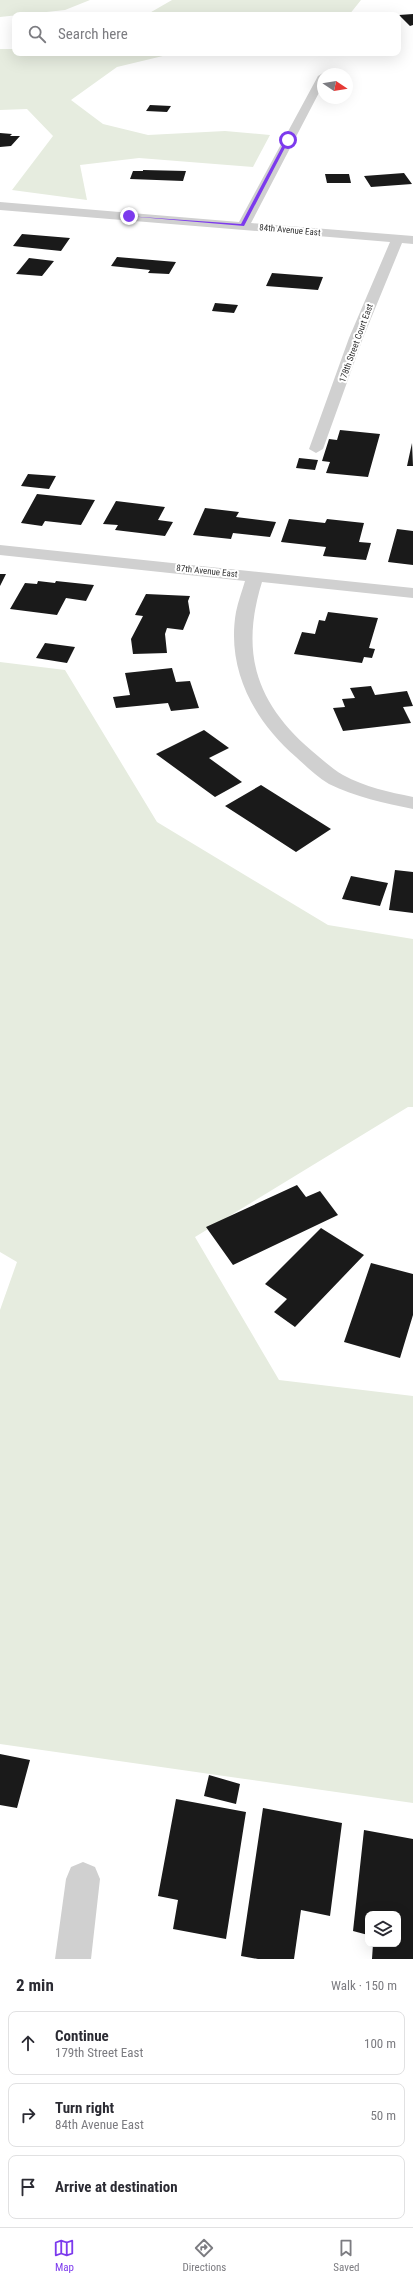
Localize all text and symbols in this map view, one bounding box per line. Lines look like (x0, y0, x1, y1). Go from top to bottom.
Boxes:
search box (12, 12, 401, 56)
icon: search (26, 23, 48, 45)
text: Search here (58, 25, 128, 43)
north arrow (317, 68, 353, 104)
route start (279, 131, 297, 149)
route end (120, 207, 138, 225)
street label: 84th Avenue East (259, 222, 321, 238)
street label: 178th Street Court East (337, 302, 375, 384)
street label: 87th Avenue East (176, 563, 238, 579)
map controls (365, 1911, 401, 1947)
button: layers (365, 1911, 401, 1947)
text: 2 min (16, 1975, 54, 1995)
text: Walk · 150 m (331, 1978, 397, 1993)
text: Continue (55, 2027, 109, 2045)
icon: ahead (17, 2032, 39, 2054)
text: 100 m (364, 2036, 396, 2051)
text: 179th Street East (55, 2045, 143, 2060)
text: Turn right (55, 2099, 114, 2117)
icon: right (17, 2104, 39, 2126)
text: 50 m (370, 2108, 396, 2123)
text: 84th Avenue East (55, 2117, 144, 2132)
icon: arrive (17, 2176, 39, 2198)
text: Arrive at destination (55, 2178, 178, 2196)
tab: Map (53, 2237, 75, 2274)
tab: Directions (182, 2237, 226, 2274)
tab: Saved (333, 2237, 360, 2274)

